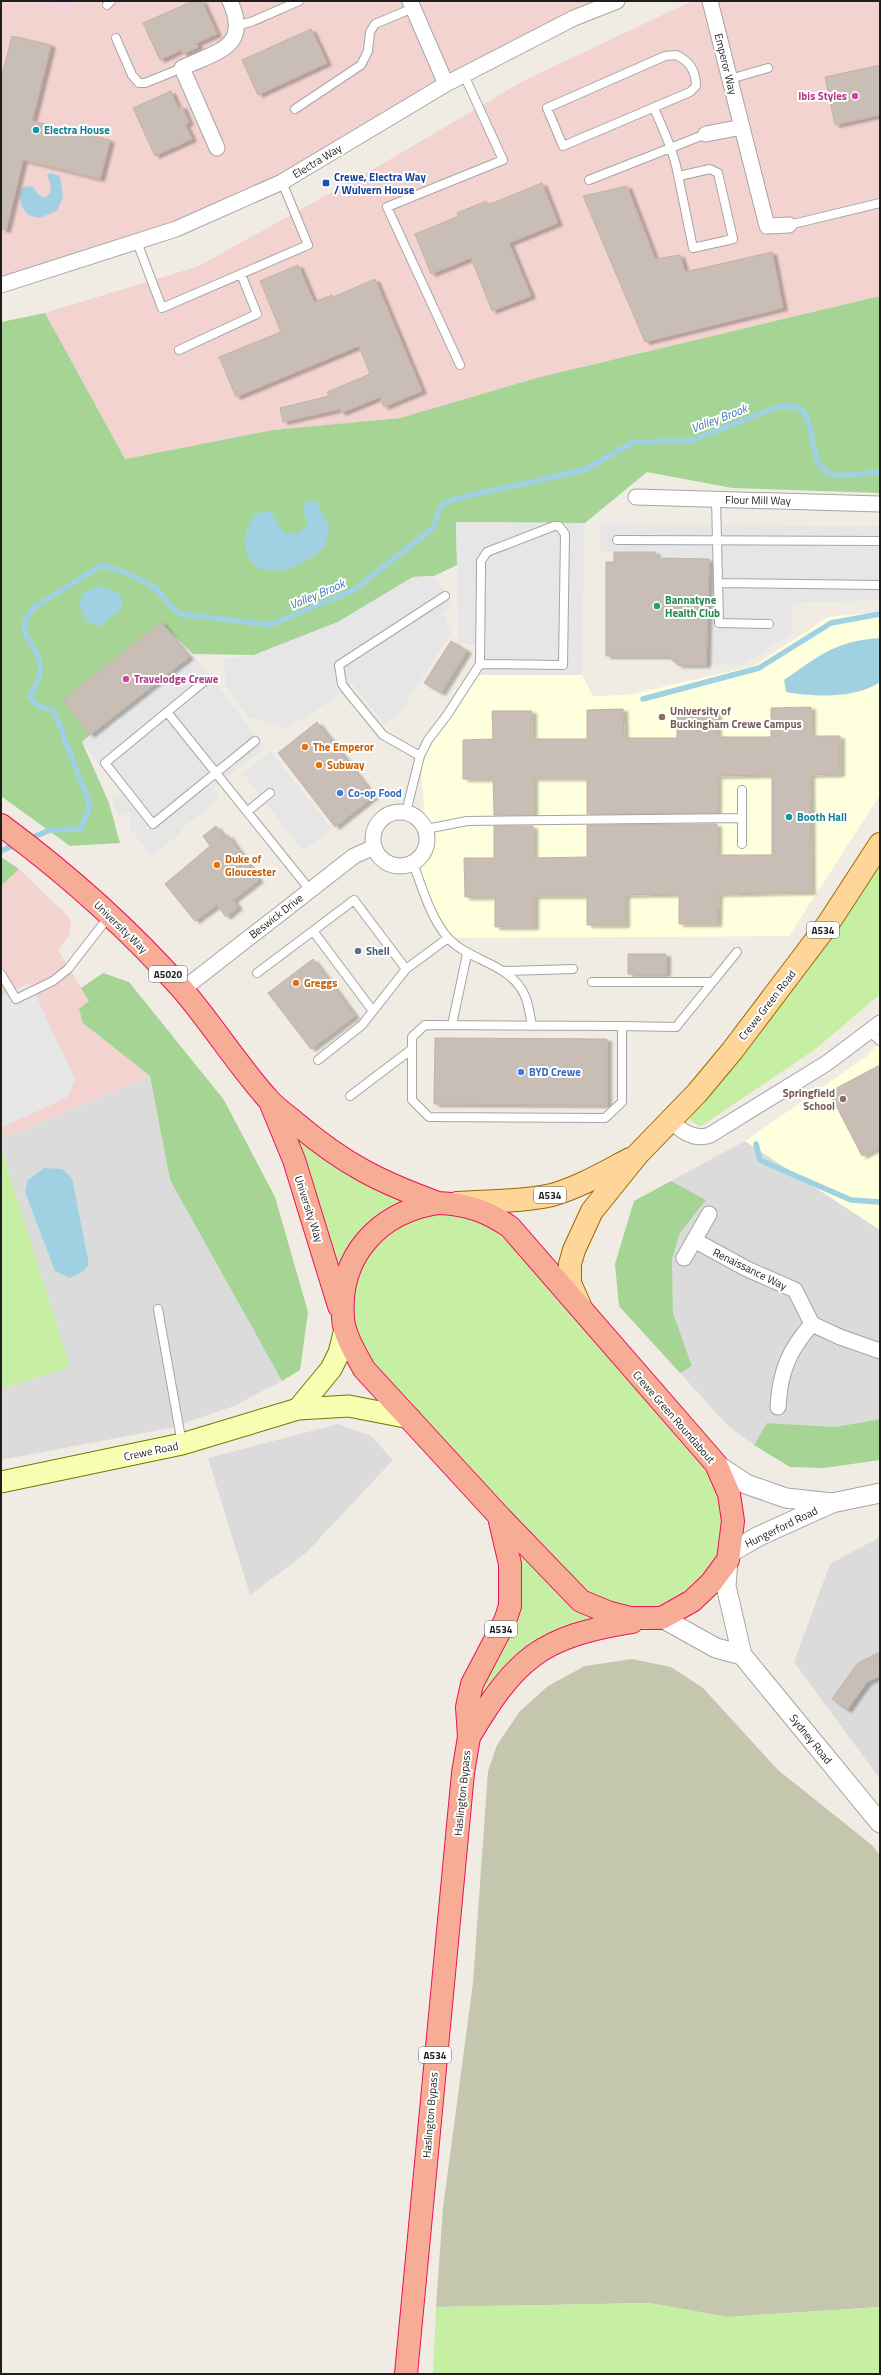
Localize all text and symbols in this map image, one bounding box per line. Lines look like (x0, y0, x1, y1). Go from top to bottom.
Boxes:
street label: Emperor Way (711, 32, 742, 97)
place label: Ibis Styles (798, 88, 847, 104)
marker: Ibis Styles (850, 91, 860, 101)
place label: Electra House (44, 122, 110, 138)
marker: Electra House (31, 125, 41, 135)
street label: Electra Way (289, 140, 345, 182)
place label: Crewe, Electra Way / Wulvern House (334, 169, 426, 198)
marker: Crewe, Electra Way / Wulvern House (321, 178, 331, 188)
water label: Valley Brook (688, 398, 751, 437)
street label: Flour Mill Way (725, 491, 792, 509)
water label: Valley Brook (286, 573, 349, 614)
place label: Bannatyne Health Club (665, 592, 720, 621)
marker: Bannatyne Health Club (652, 601, 662, 611)
place label: Travelodge Crewe (134, 671, 219, 687)
marker: Travelodge Crewe (121, 674, 131, 684)
place label: University of Buckingham Crewe Campus (670, 703, 802, 732)
marker: University of Buckingham Crewe Campus (657, 712, 667, 722)
place label: The Emperor (313, 739, 374, 755)
marker: The Emperor (300, 742, 310, 752)
place label: Subway (327, 757, 365, 773)
marker: Subway (314, 760, 324, 770)
place label: Co-op Food (348, 785, 402, 801)
marker: Co-op Food (335, 788, 345, 798)
place label: Booth Hall (797, 809, 847, 825)
marker: Booth Hall (784, 812, 794, 822)
place label: Duke of Gloucester (225, 851, 276, 880)
marker: Duke of Gloucester (212, 860, 222, 870)
street label: Beswick Drive (246, 889, 307, 942)
street label: University Way (90, 897, 152, 957)
road number: A534 (807, 922, 839, 938)
place label: Shell (366, 943, 390, 959)
marker: Shell (353, 946, 363, 956)
road number: A5020 (149, 966, 187, 982)
street label: Crewe Green Road (734, 966, 800, 1043)
place label: Greggs (304, 975, 337, 991)
marker: Greggs (291, 978, 301, 988)
place label: BYD Crewe (529, 1064, 581, 1080)
marker: BYD Crewe (516, 1067, 526, 1077)
place label: Springfield School (783, 1085, 835, 1114)
marker: Springfield School (838, 1094, 848, 1104)
street label: University Way (291, 1174, 328, 1245)
road number: A534 (534, 1187, 566, 1203)
street label: Renaissance Way (710, 1244, 790, 1294)
street label: Crewe Green Roundabout (629, 1367, 719, 1467)
street label: Crewe Road (122, 1437, 180, 1465)
street label: Hungerford Road (742, 1502, 820, 1552)
road number: A534 (485, 1621, 517, 1637)
street label: Sydney Road (786, 1711, 836, 1767)
street label: Haslington Bypass (450, 1749, 474, 1837)
road number: A534 (419, 2047, 451, 2063)
street label: Haslington Bypass (418, 2071, 442, 2159)

